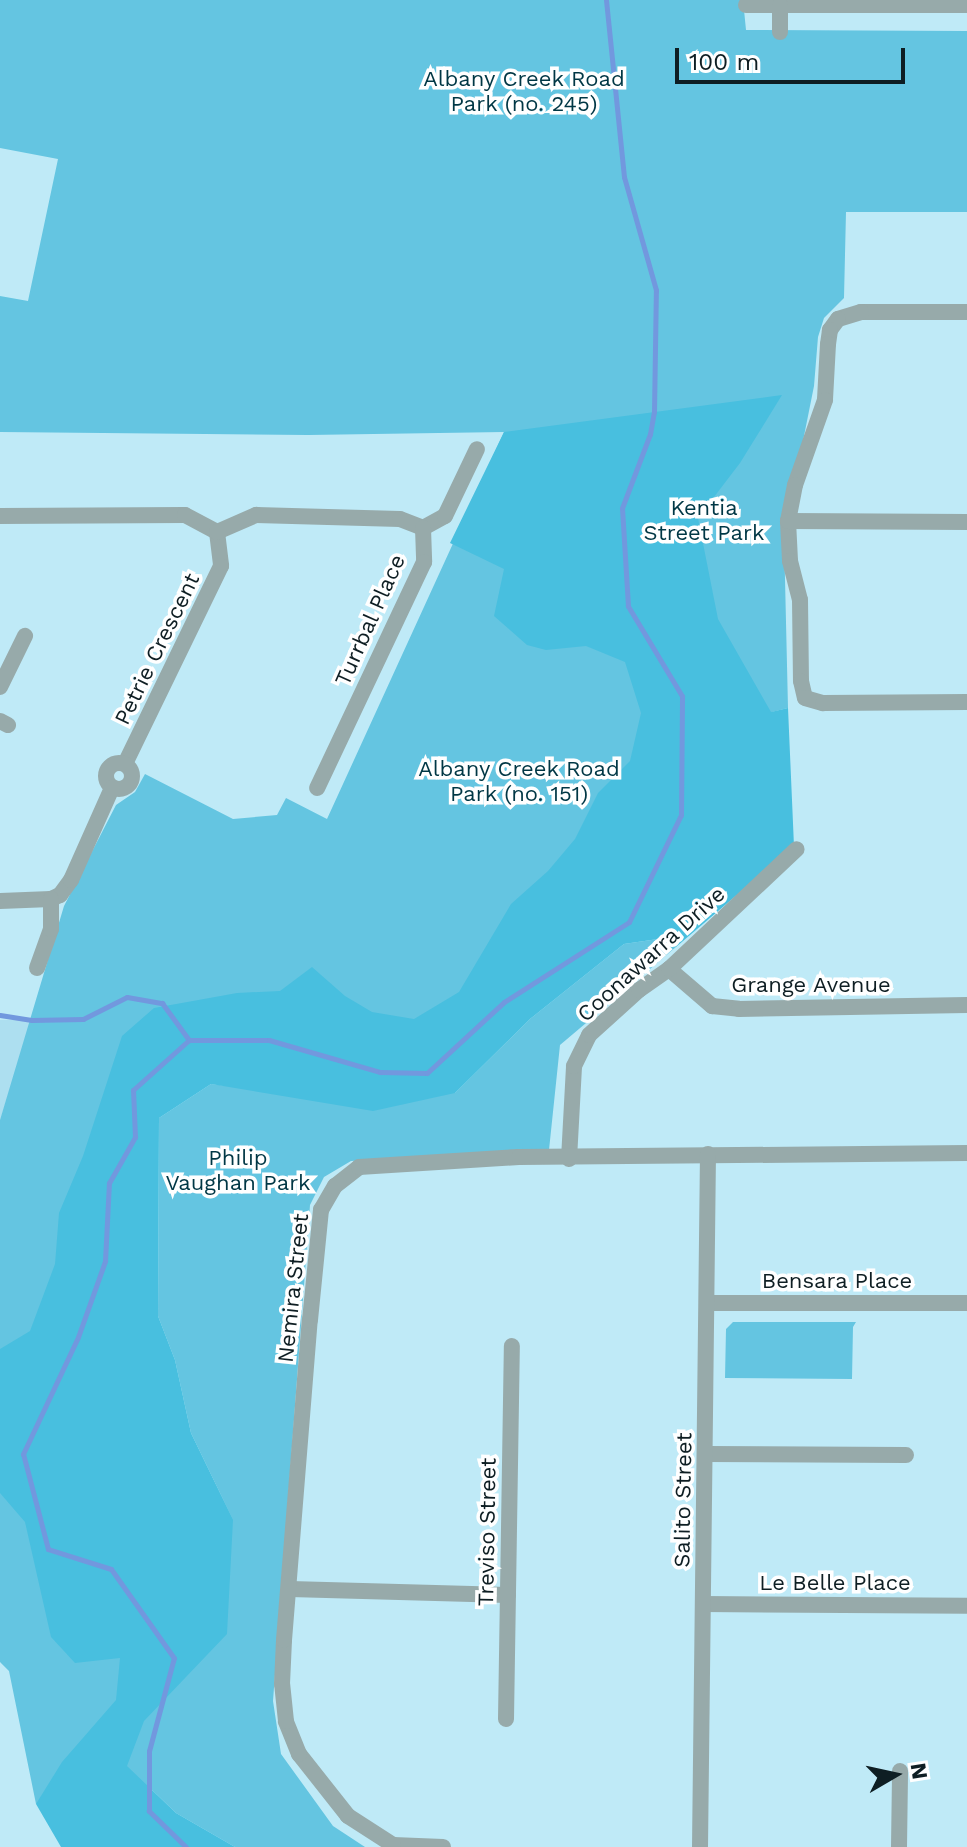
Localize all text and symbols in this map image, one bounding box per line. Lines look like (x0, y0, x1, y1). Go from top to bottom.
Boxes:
scale bar (679, 32, 909, 82)
text: 100 m (689, 48, 759, 76)
park label: Albany Creek Road Park (no. 245) (423, 65, 625, 116)
park label: Kentia Street Park (643, 494, 765, 546)
street label: Turrbal Place (329, 550, 411, 690)
street label: Petrie Crescent (109, 569, 205, 729)
park label: Albany Creek Road Park (no. 151) (418, 755, 620, 806)
street label: Coonawarra Drive (571, 881, 731, 1027)
street label: Grange Avenue (731, 972, 891, 998)
park label: Philip Vaughan Park (165, 1144, 311, 1196)
street label: Nemira Street (272, 1212, 314, 1364)
street label: Bensara Place (762, 1268, 912, 1294)
street label: Salito Street (669, 1432, 697, 1568)
street label: Treviso Street (473, 1457, 501, 1607)
street label: Le Belle Place (759, 1570, 911, 1596)
north arrow (855, 1735, 935, 1815)
text: N (906, 1761, 933, 1781)

